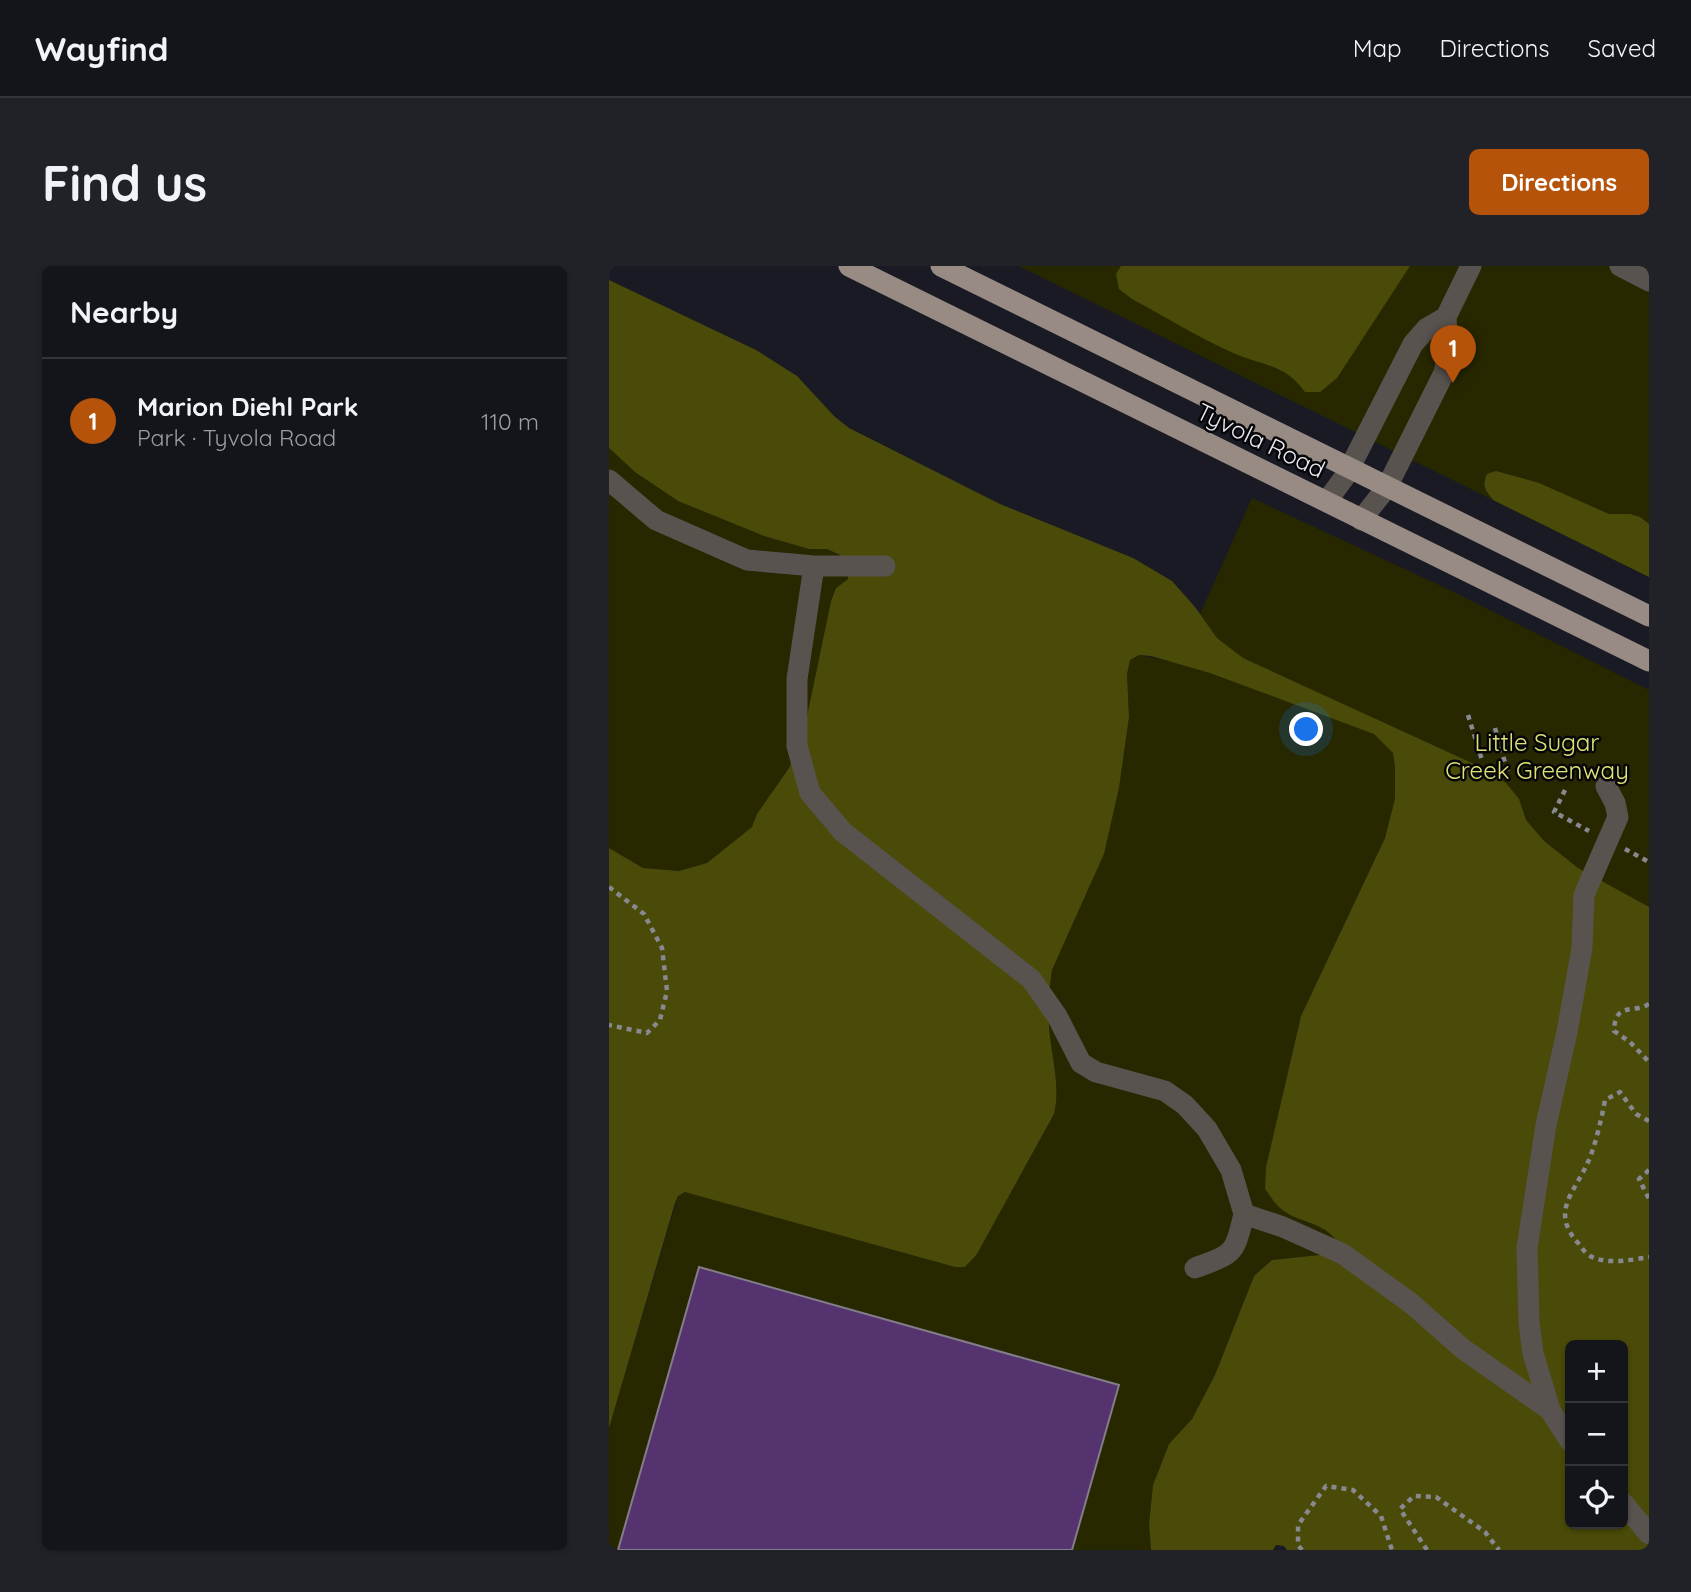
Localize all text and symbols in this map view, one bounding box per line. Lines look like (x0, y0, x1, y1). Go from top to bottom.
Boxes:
text: Wayfind (35, 28, 169, 69)
text: Map (1353, 33, 1402, 63)
text: Directions (1440, 33, 1550, 63)
text: Saved (1588, 33, 1656, 63)
button: Directions (1469, 149, 1649, 215)
text: Find us (42, 152, 207, 213)
text: Nearby (70, 293, 178, 331)
pin: 1 (1430, 325, 1476, 383)
text: Marion Diehl Park (137, 390, 359, 423)
street label: Tyvola Road (1192, 396, 1330, 484)
text: 1 (89, 407, 97, 436)
text: 110 m (481, 407, 539, 436)
text: Park · Tyvola Road (137, 423, 336, 452)
your location (1289, 712, 1323, 746)
park label: Little Sugar Creek Greenway (1445, 727, 1629, 785)
map controls (1565, 1340, 1628, 1529)
button: + (1565, 1340, 1628, 1403)
button: − (1565, 1403, 1628, 1466)
button: locate (1565, 1466, 1628, 1529)

